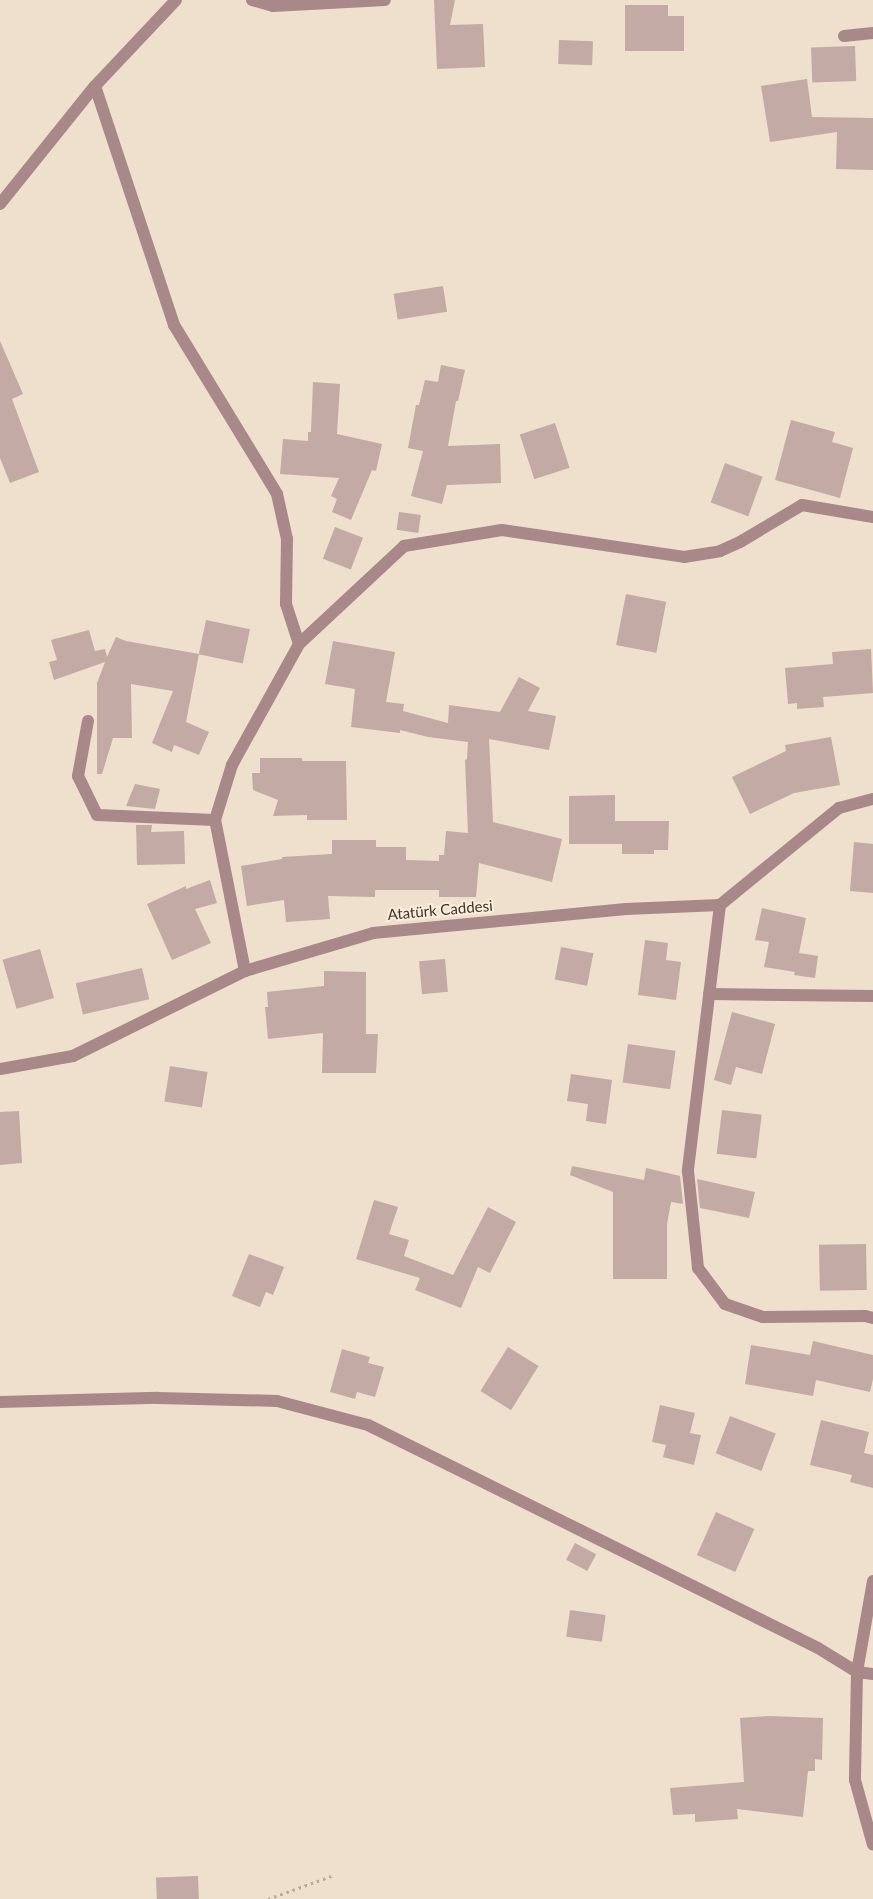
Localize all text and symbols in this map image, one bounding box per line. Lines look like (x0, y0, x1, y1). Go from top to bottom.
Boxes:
street label: Atatürk Caddesi (387, 896, 493, 924)

